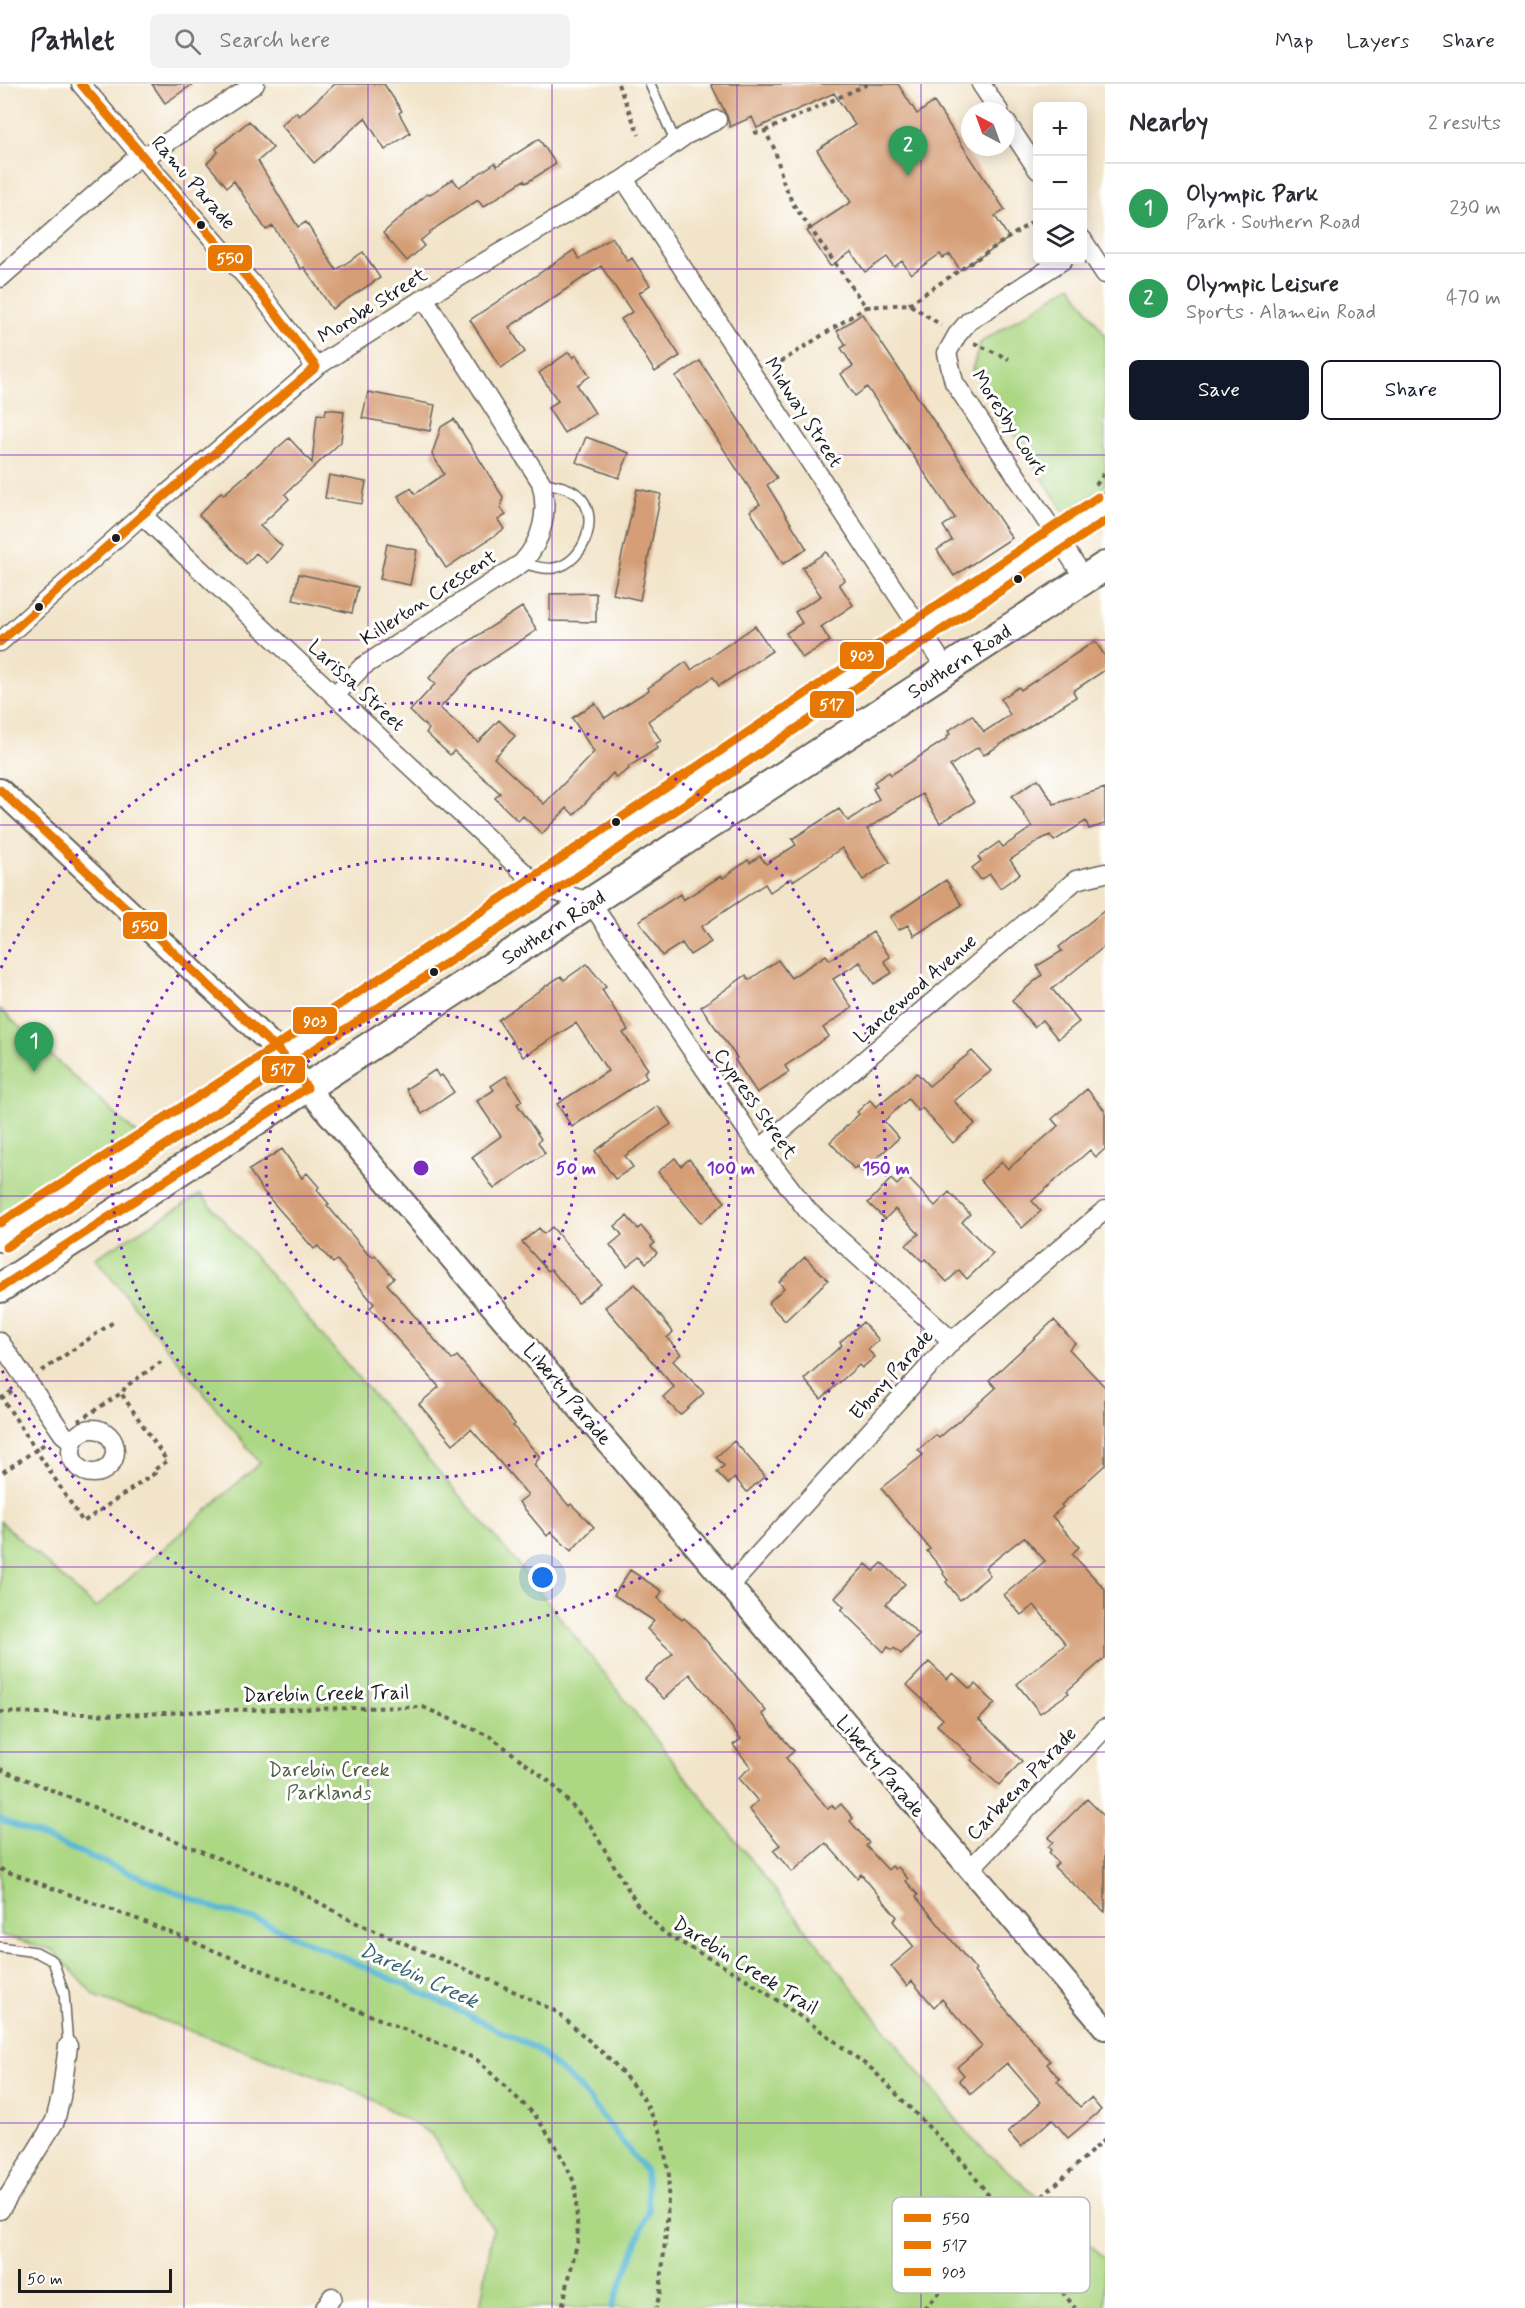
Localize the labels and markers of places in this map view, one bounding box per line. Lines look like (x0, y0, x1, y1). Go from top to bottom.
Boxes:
pin: 2 (888, 126, 928, 176)
unlabelled marker (195, 219, 207, 231)
unlabelled marker (110, 532, 122, 544)
unlabelled marker (1012, 573, 1024, 585)
unlabelled marker (33, 601, 45, 613)
unlabelled marker (610, 816, 622, 828)
unlabelled marker (428, 966, 440, 978)
pin: 1 (15, 1022, 54, 1072)
centre of rings (411, 1158, 431, 1178)

